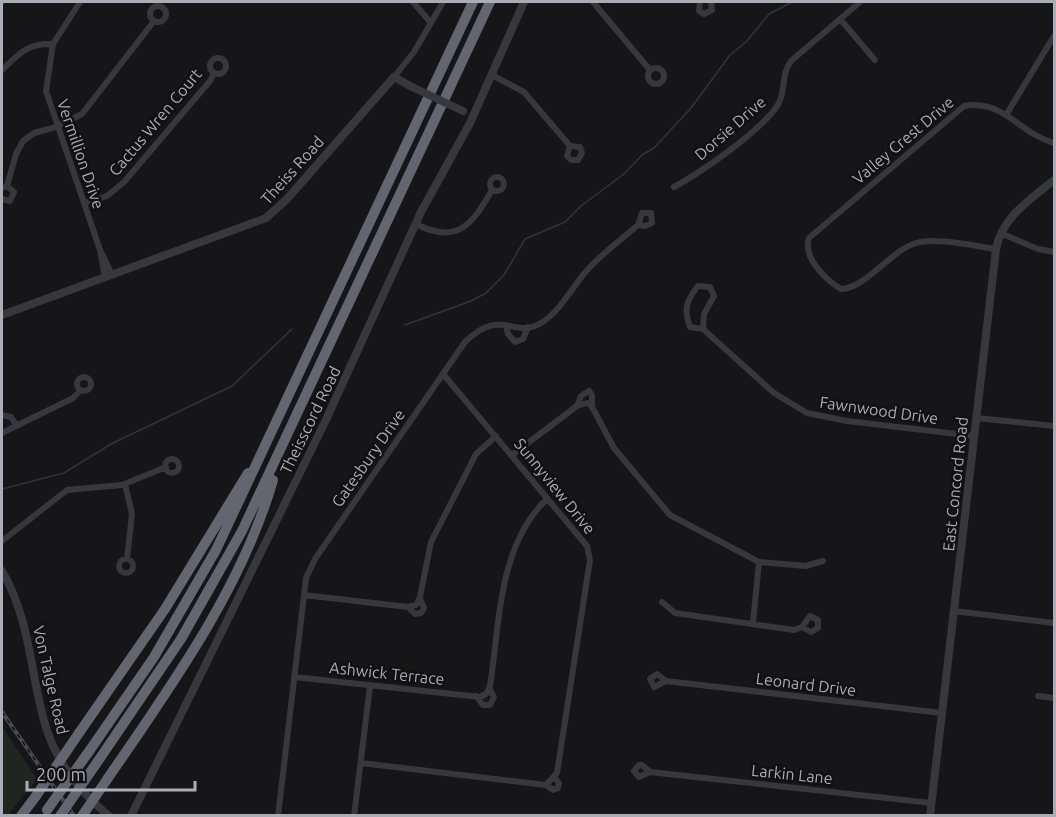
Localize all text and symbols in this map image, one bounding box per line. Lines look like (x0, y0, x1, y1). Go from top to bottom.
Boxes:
street label: Cactus Wren Court (105, 64, 206, 179)
street label: Dorsie Drive (691, 92, 769, 164)
street label: Valley Crest Drive (849, 93, 957, 187)
street label: Vermillion Drive (54, 97, 108, 211)
street label: Theiss Road (257, 132, 327, 208)
street label: Theisscord Road (276, 363, 344, 477)
street label: Fawnwood Drive (819, 393, 939, 427)
street label: Gatesbury Drive (328, 406, 408, 510)
street label: East Concord Road (939, 416, 971, 552)
street label: Sunnyview Drive (511, 434, 599, 538)
street label: Von Talge Road (30, 624, 72, 736)
street label: Ashwick Terrace (329, 658, 445, 688)
street label: Leonard Drive (755, 669, 857, 699)
scale bar (27, 754, 195, 792)
street label: Larkin Lane (750, 761, 834, 787)
text: 200 m (36, 764, 86, 784)

